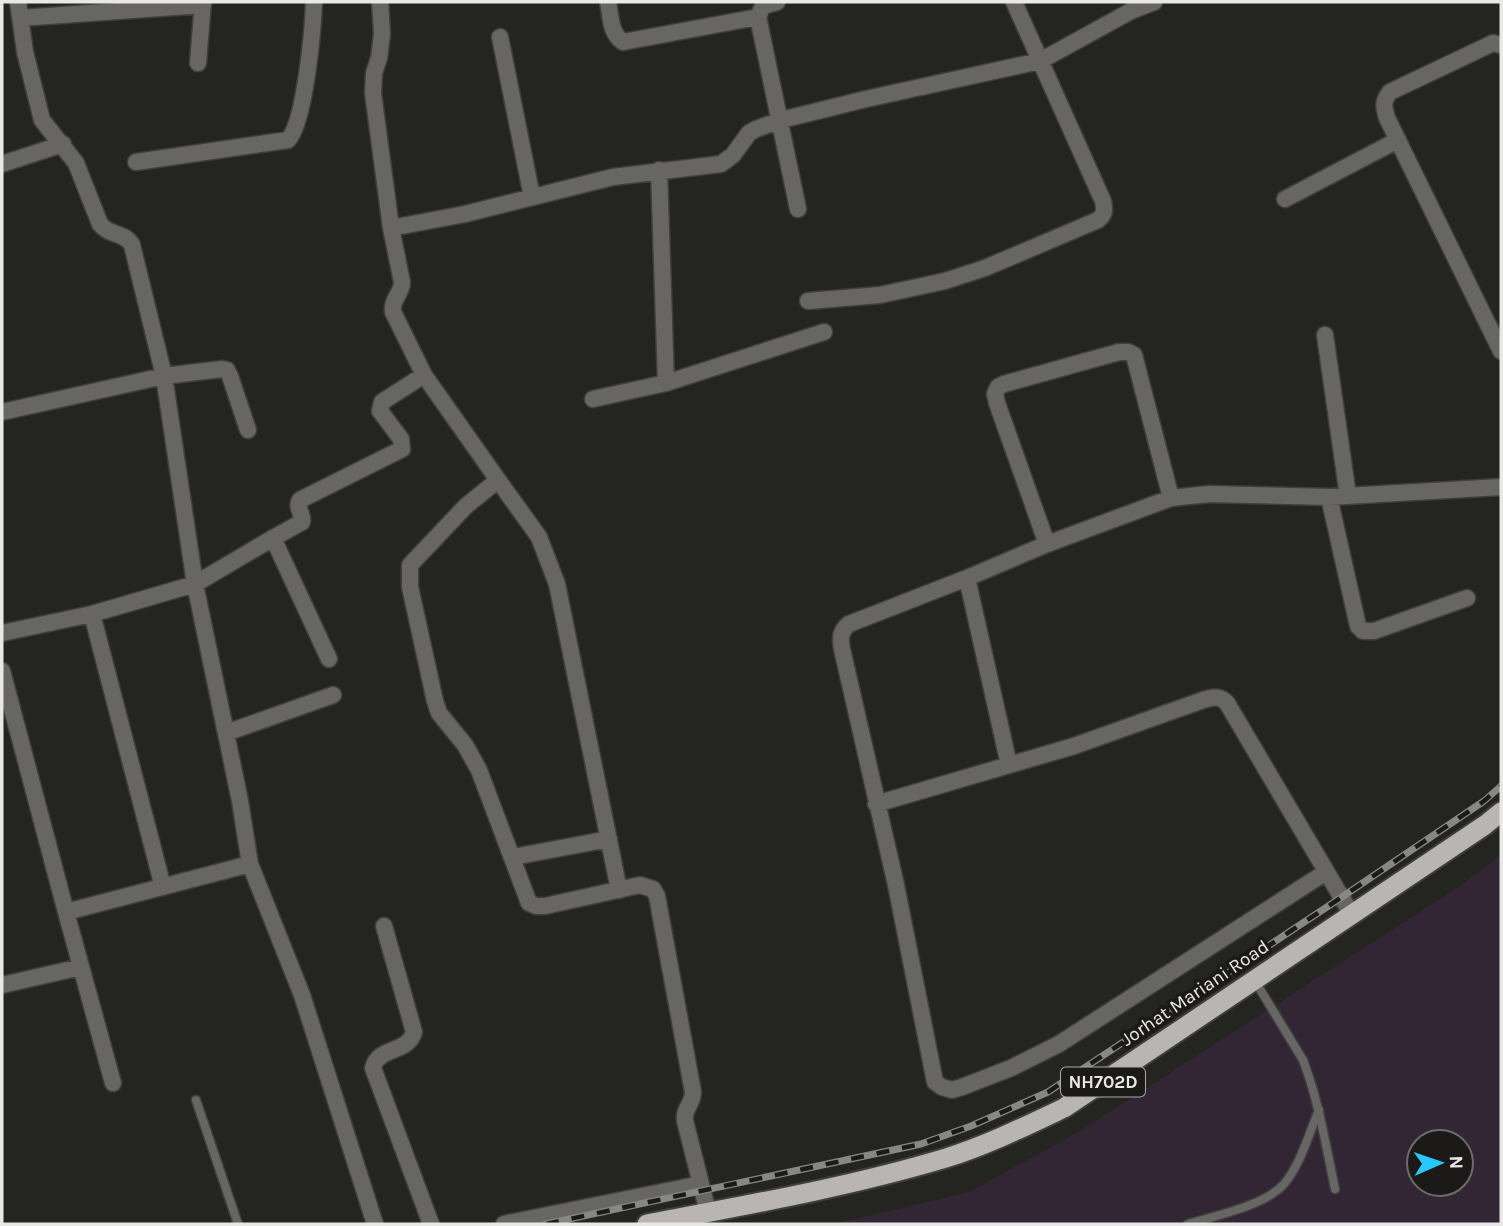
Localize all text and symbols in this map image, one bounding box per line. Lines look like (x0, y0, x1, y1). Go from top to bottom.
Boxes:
street label: Jorhat Mariani Road (1117, 935, 1273, 1051)
road number: NH702D (1061, 1068, 1145, 1097)
north arrow (1405, 1128, 1475, 1198)
text: N (1445, 1155, 1467, 1170)

